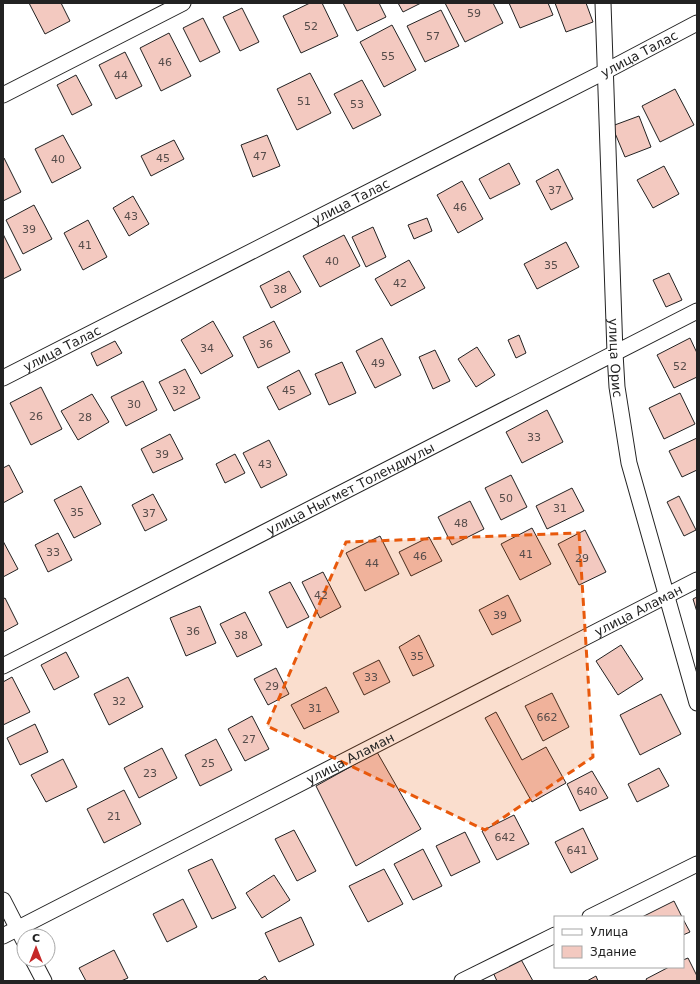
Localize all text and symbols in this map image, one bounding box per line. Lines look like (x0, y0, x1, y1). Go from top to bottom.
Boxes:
house number: 59 (467, 7, 481, 20)
house number: 52 (304, 20, 318, 33)
street label: улица Талас (598, 28, 680, 80)
house number: 57 (426, 30, 440, 43)
house number: 55 (381, 50, 395, 63)
house number: 46 (158, 56, 172, 69)
house number: 44 (114, 69, 128, 82)
house number: 51 (297, 95, 311, 108)
house number: 53 (350, 98, 364, 111)
house number: 47 (253, 150, 267, 163)
house number: 45 (156, 152, 170, 165)
house number: 40 (51, 153, 65, 166)
street label: улица Талас (310, 176, 392, 227)
house number: 37 (548, 184, 562, 197)
house number: 46 (453, 201, 467, 214)
house number: 43 (124, 210, 138, 223)
house number: 39 (22, 223, 36, 236)
house number: 41 (78, 239, 92, 252)
house number: 40 (325, 255, 339, 268)
house number: 35 (544, 259, 558, 272)
house number: 42 (393, 277, 407, 290)
house number: 38 (273, 283, 287, 296)
street label: улица Орис (606, 318, 626, 399)
street label: улица Талас (21, 323, 103, 374)
house number: 36 (259, 338, 273, 351)
house number: 34 (200, 342, 214, 355)
house number: 49 (371, 357, 385, 370)
house number: 52 (673, 360, 687, 373)
house number: 32 (172, 384, 186, 397)
house number: 45 (282, 384, 296, 397)
house number: 30 (127, 398, 141, 411)
house number: 26 (29, 410, 43, 423)
house number: 28 (78, 411, 92, 424)
house number: 33 (527, 431, 541, 444)
street label: улица Ныгмет Толендиулы (264, 440, 437, 538)
house number: 39 (155, 448, 169, 461)
house number: 43 (258, 458, 272, 471)
house number: 50 (499, 492, 513, 505)
house number: 31 (553, 502, 567, 515)
house number: 35 (70, 506, 84, 519)
house number: 37 (142, 507, 156, 520)
house number: 48 (454, 517, 468, 530)
house number: 33 (46, 546, 60, 559)
house number: 41 (519, 548, 533, 561)
house number: 46 (413, 550, 427, 563)
house number: 29 (575, 552, 589, 565)
house number: 44 (365, 557, 379, 570)
street label: улица Аламан (592, 582, 685, 639)
house number: 42 (314, 589, 328, 602)
house number: 39 (493, 609, 507, 622)
house number: 36 (186, 625, 200, 638)
house number: 38 (234, 629, 248, 642)
house number: 35 (410, 650, 424, 663)
house number: 33 (364, 671, 378, 684)
house number: 29 (265, 680, 279, 693)
house number: 32 (112, 695, 126, 708)
house number: 31 (308, 702, 322, 715)
house number: 662 (537, 711, 558, 724)
street label: улица Аламан (304, 730, 397, 787)
house number: 27 (242, 733, 256, 746)
house number: 25 (201, 757, 215, 770)
house number: 23 (143, 767, 157, 780)
house number: 640 (577, 785, 598, 798)
house number: 21 (107, 810, 121, 823)
house number: 642 (495, 831, 516, 844)
house number: 641 (567, 844, 588, 857)
legend (554, 916, 684, 968)
text: Улица (590, 925, 628, 939)
north arrow (16, 928, 56, 968)
text: С (32, 932, 40, 945)
text: Здание (590, 945, 636, 959)

